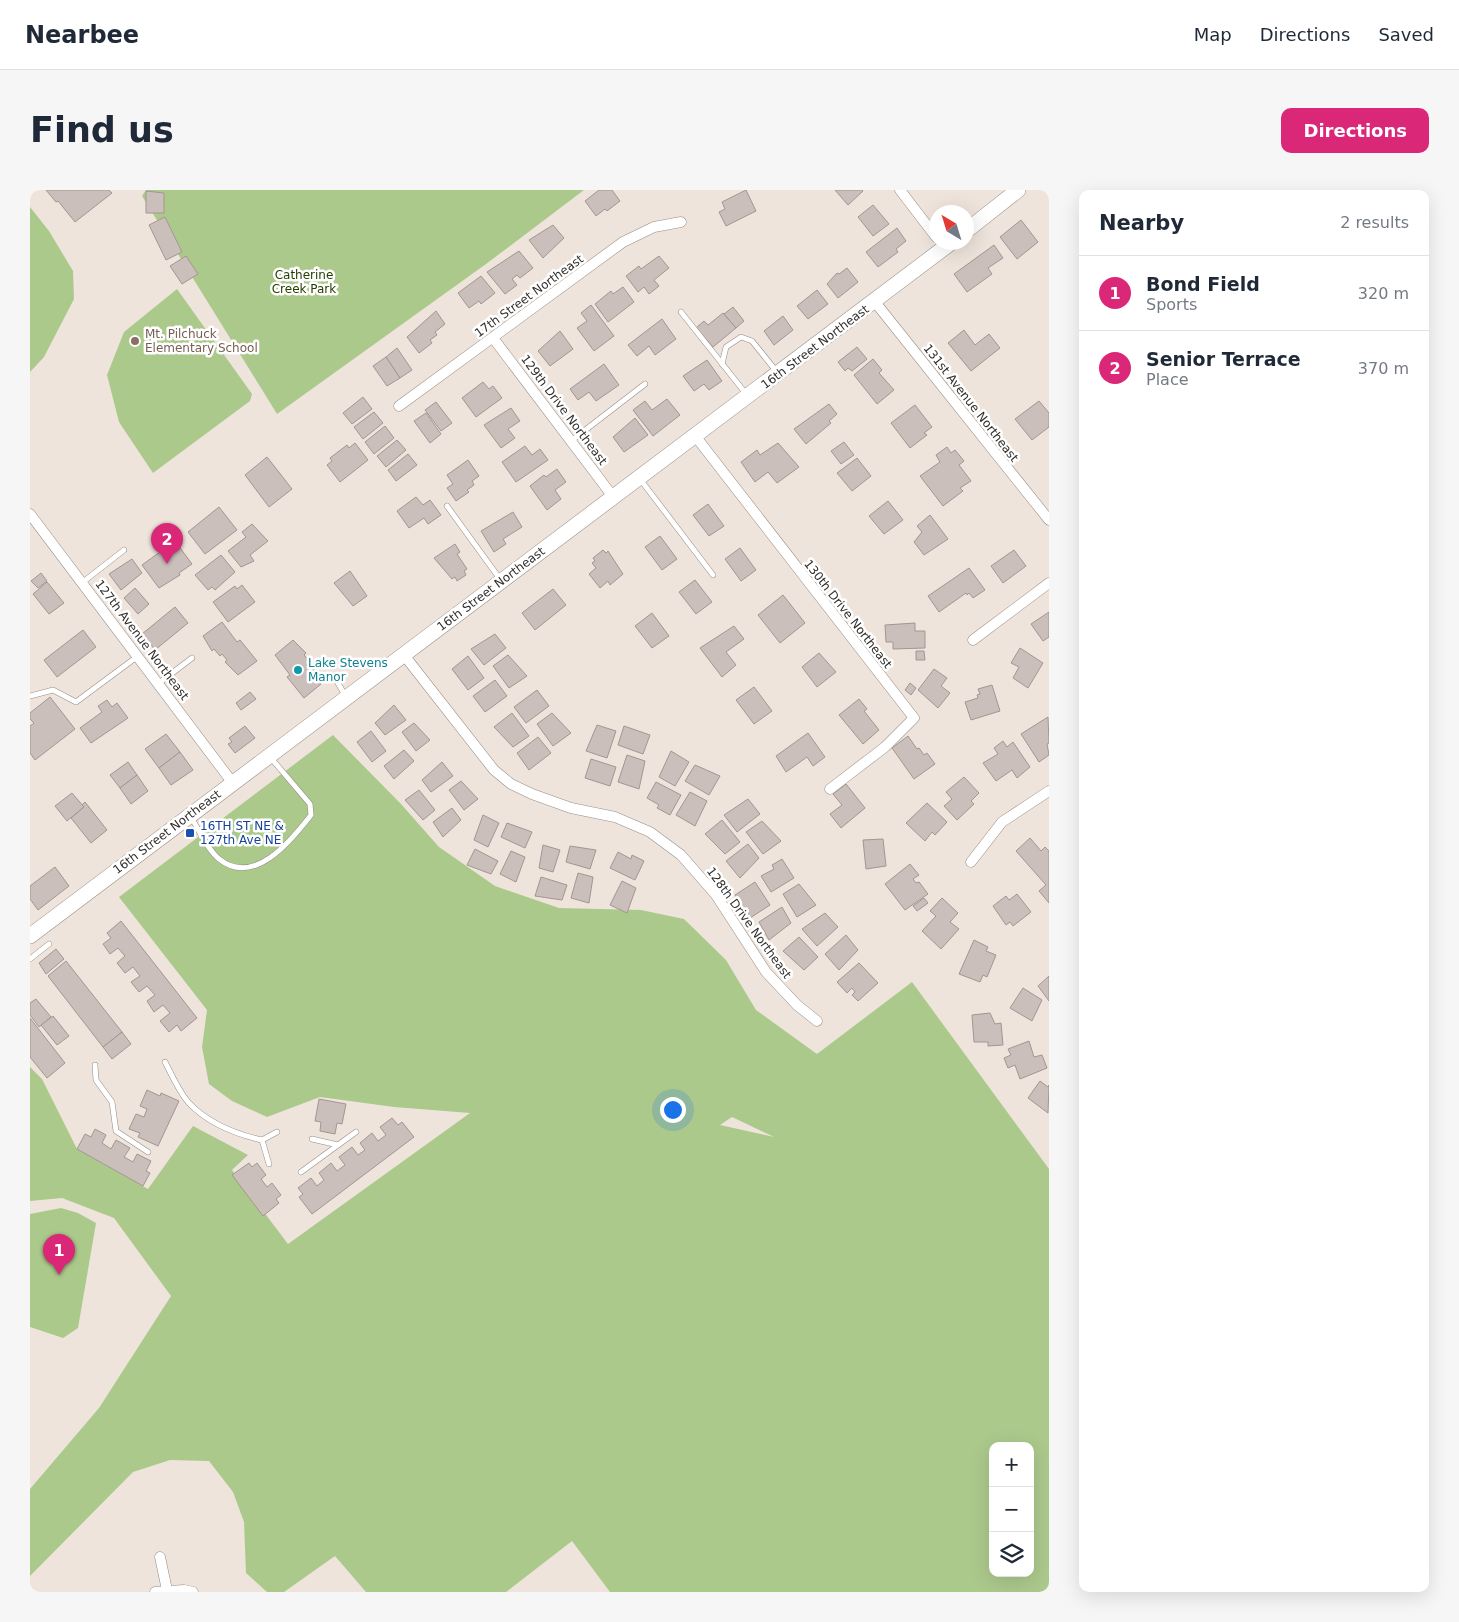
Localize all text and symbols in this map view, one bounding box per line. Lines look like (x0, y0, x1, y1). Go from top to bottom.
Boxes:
text: Nearbee (25, 21, 139, 49)
text: Map (1194, 24, 1232, 45)
text: Directions (1260, 24, 1350, 45)
text: Saved (1378, 24, 1434, 45)
button: Directions (1281, 108, 1429, 153)
text: Find us (30, 110, 174, 150)
north arrow (929, 205, 974, 250)
text: Nearby (1099, 211, 1184, 235)
text: 2 results (1340, 213, 1409, 232)
street label: 17th Street Northeast (472, 252, 586, 340)
park label: Catherine Creek Park (272, 268, 336, 296)
text: Bond Field (1146, 273, 1260, 295)
text: 1 (1109, 284, 1121, 303)
text: 320 m (1358, 284, 1409, 303)
text: Sports (1146, 295, 1197, 314)
street label: 16th Street Northeast (759, 302, 872, 392)
place label: Mt. Pilchuck Elementary School (145, 327, 258, 355)
marker: Mt. Pilchuck Elementary School (129, 335, 141, 347)
street label: 131st Avenue Northeast (921, 341, 1021, 465)
text: Senior Terrace (1146, 348, 1301, 370)
street label: 129th Drive Northeast (518, 352, 610, 468)
text: 2 (1109, 359, 1121, 378)
text: 370 m (1358, 359, 1409, 378)
text: Place (1146, 370, 1189, 389)
pin: 2 (151, 523, 183, 564)
street label: 16th Street Northeast (435, 544, 548, 634)
street label: 130th Drive Northeast (801, 557, 895, 671)
street label: 127th Avenue Northeast (92, 577, 192, 703)
place label: Lake Stevens Manor (308, 656, 388, 684)
marker: Lake Stevens Manor (292, 664, 304, 676)
street label: 16th Street Northeast (111, 787, 224, 877)
place label: 16TH ST NE & 127th Ave NE (200, 819, 284, 847)
marker: 16TH ST NE & 127th Ave NE (184, 827, 196, 839)
street label: 128th Drive Northeast (704, 865, 794, 982)
your location (660, 1097, 686, 1123)
pin: 1 (43, 1234, 75, 1275)
map controls (989, 1442, 1034, 1577)
button: + (989, 1442, 1034, 1487)
button: − (989, 1487, 1034, 1532)
button: layers (989, 1532, 1034, 1577)

